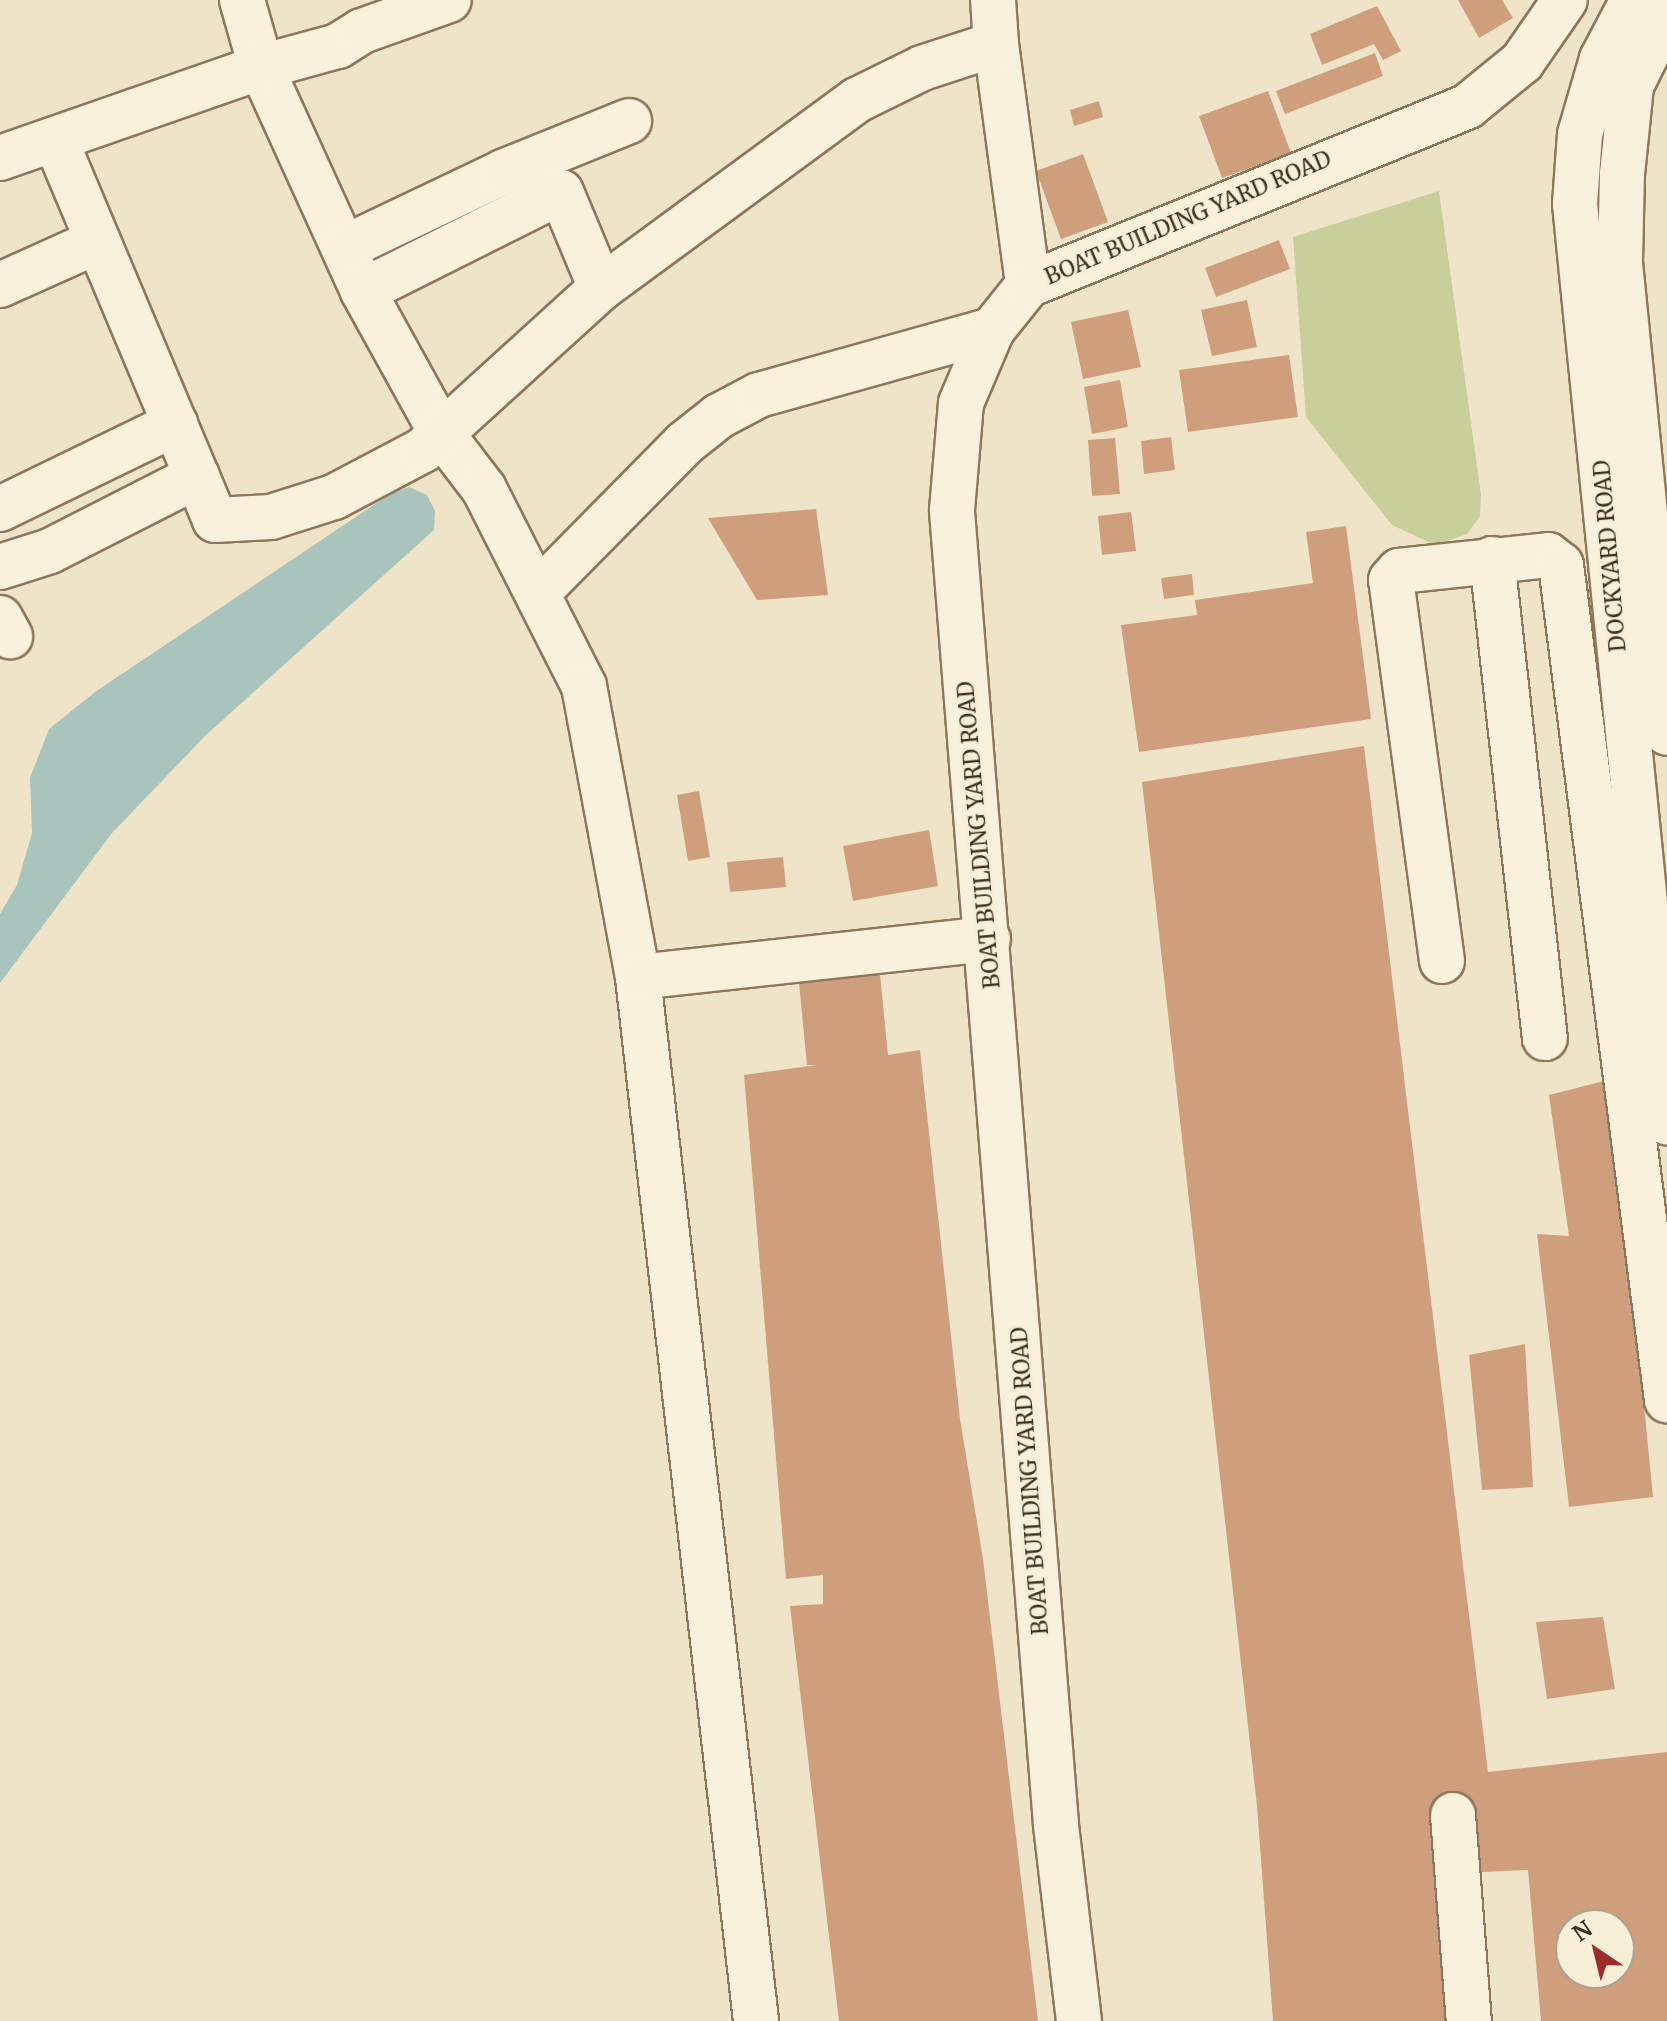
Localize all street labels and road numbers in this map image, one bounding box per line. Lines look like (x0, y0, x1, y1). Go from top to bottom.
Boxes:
street label: BOAT BUILDING YARD ROAD (1041, 146, 1335, 290)
street label: DOCKYARD ROAD (1588, 459, 1632, 653)
street label: BOAT BUILDING YARD ROAD (952, 680, 1006, 990)
street label: BOAT BUILDING YARD ROAD (1006, 1326, 1054, 1636)

